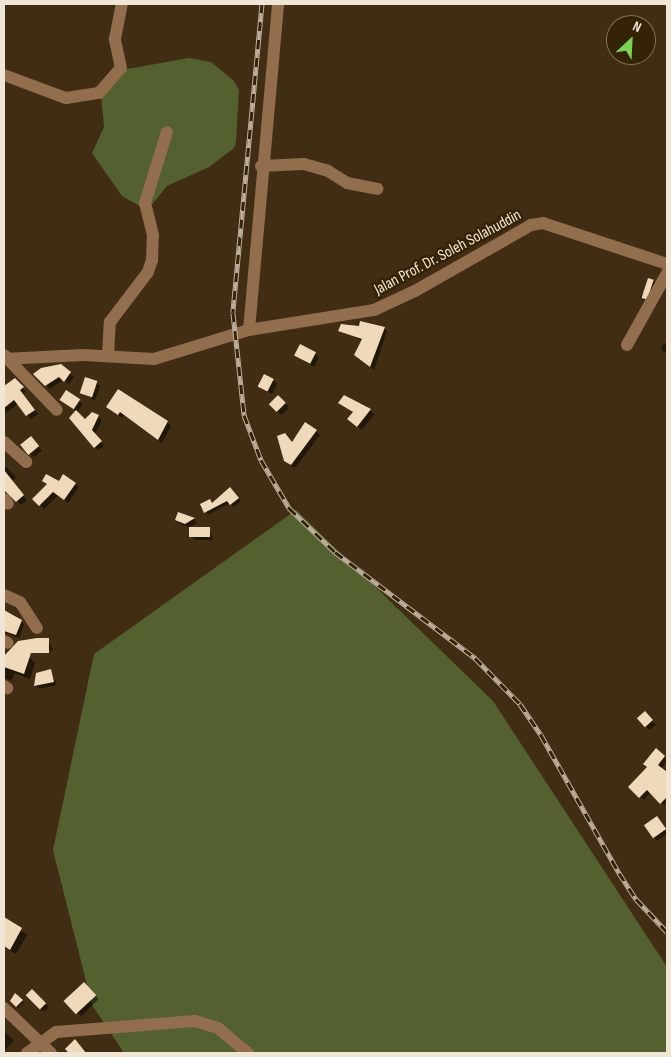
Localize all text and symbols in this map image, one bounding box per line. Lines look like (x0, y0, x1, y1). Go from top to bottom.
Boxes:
north arrow (606, 15, 656, 65)
text: N (630, 18, 644, 36)
street label: Jalan Prof. Dr. Soleh Solahuddin (371, 206, 525, 300)

